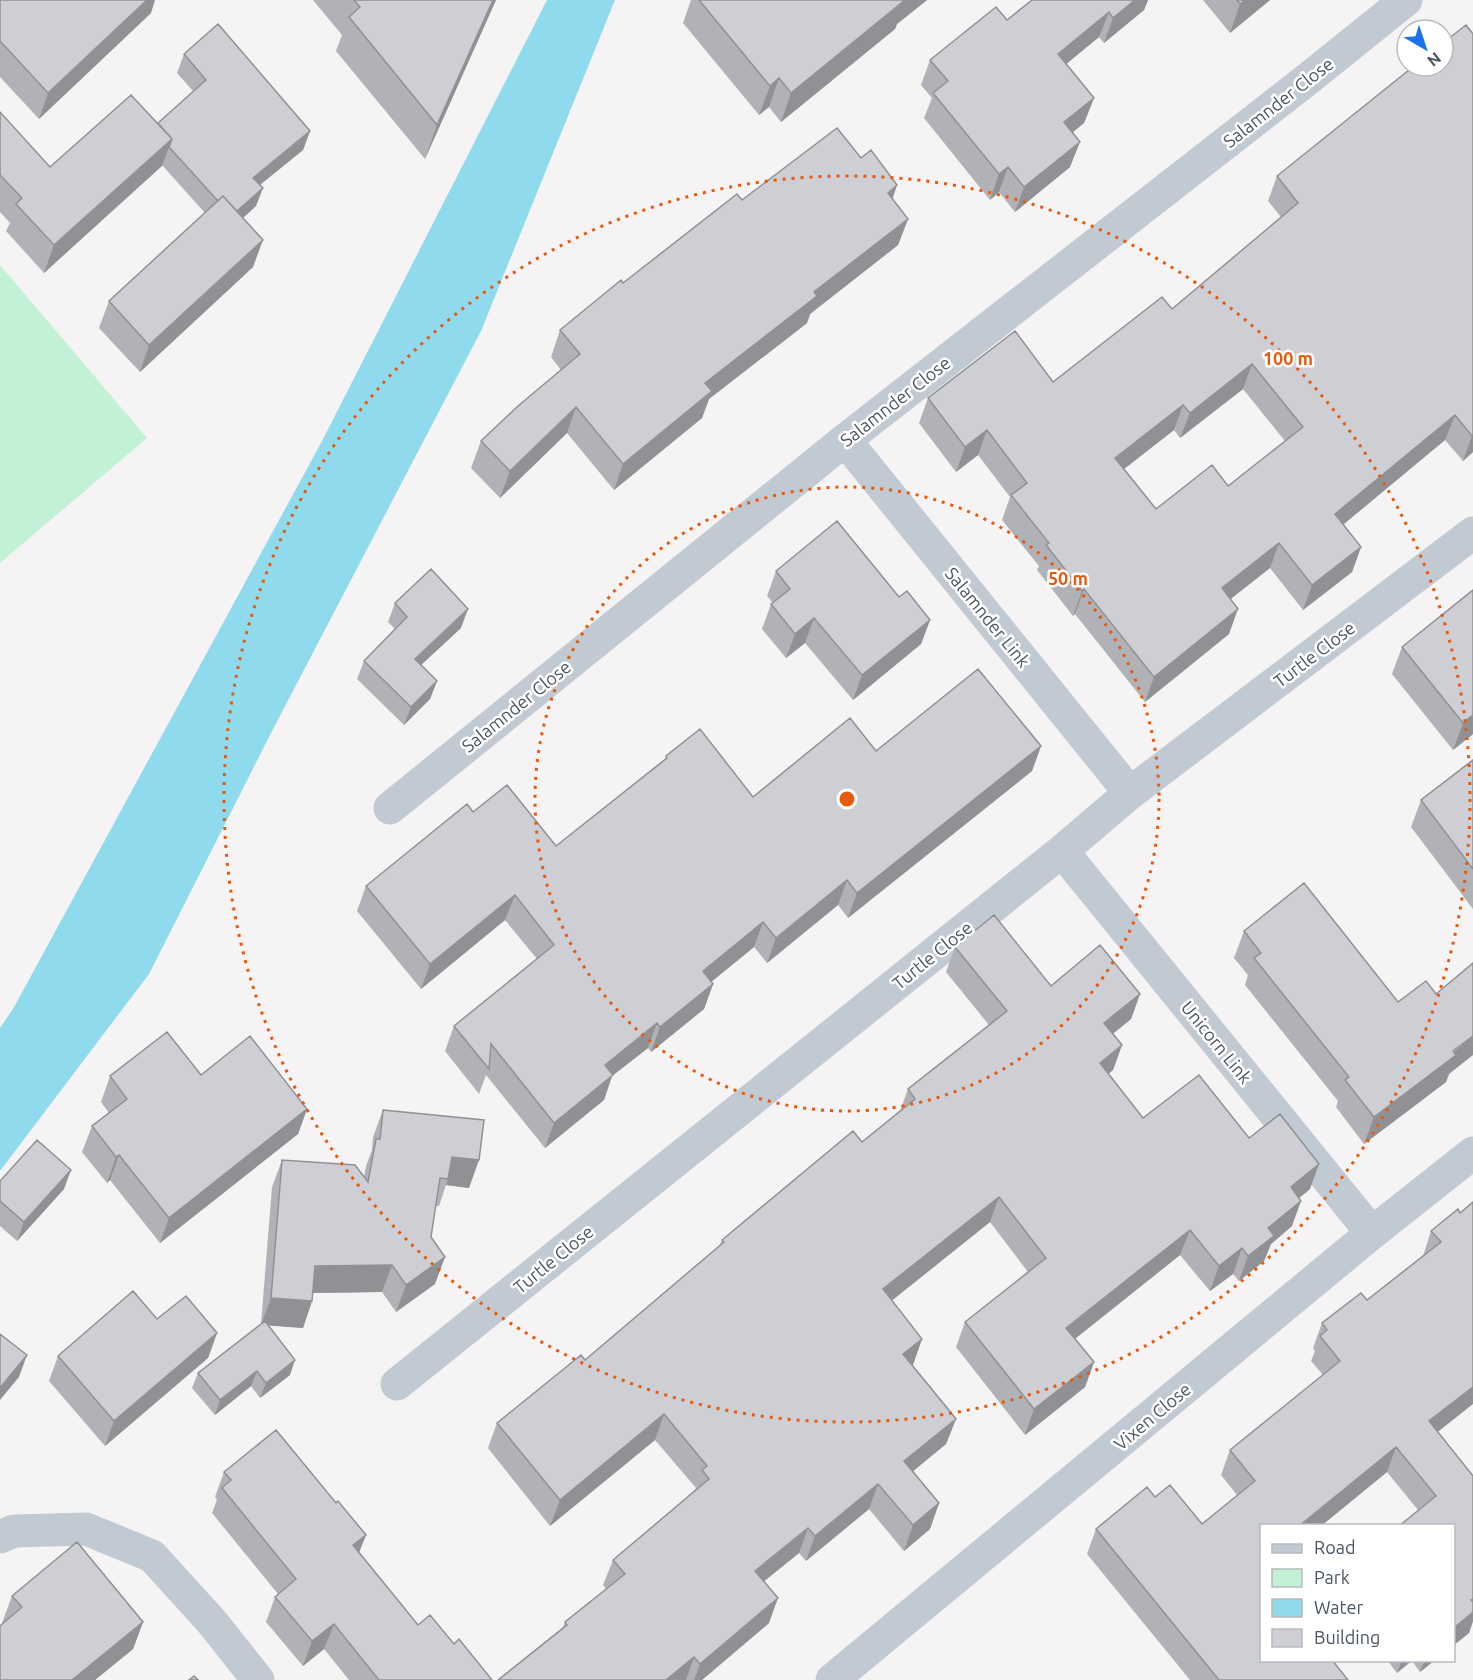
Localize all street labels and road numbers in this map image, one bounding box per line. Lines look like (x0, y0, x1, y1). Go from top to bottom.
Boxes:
street label: Salamnder Close (1219, 53, 1337, 151)
street label: Salamnder Close (836, 352, 954, 450)
street label: Salamnder Link (942, 563, 1034, 671)
street label: Turtle Close (1269, 617, 1359, 691)
street label: Salamnder Close (458, 656, 574, 756)
street label: Turtle Close (888, 917, 976, 993)
street label: Unicorn Link (1178, 997, 1256, 1087)
street label: Turtle Close (509, 1221, 597, 1297)
street label: Vixen Close (1110, 1378, 1194, 1454)

